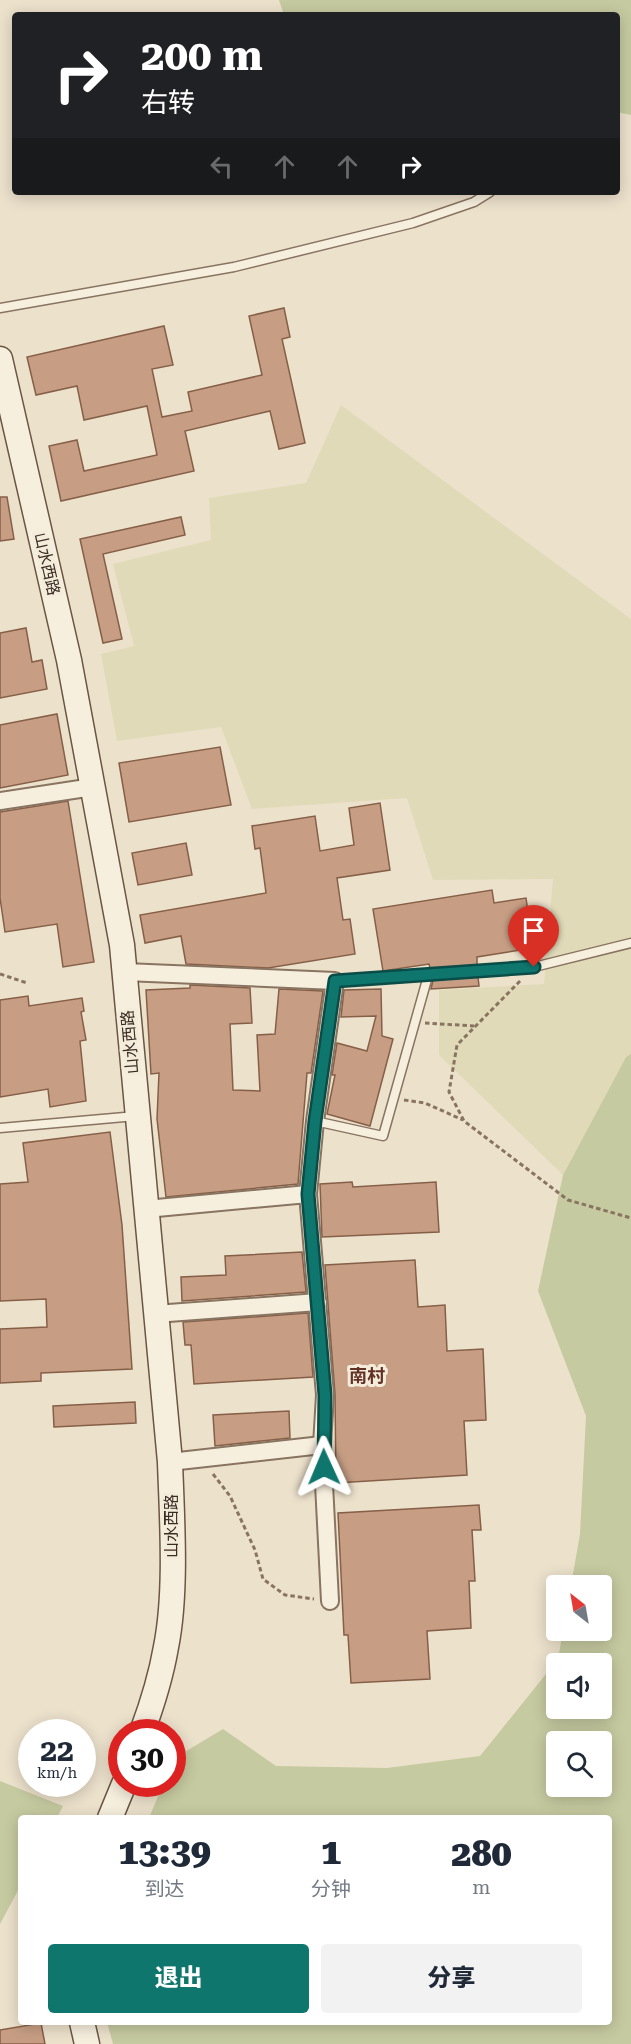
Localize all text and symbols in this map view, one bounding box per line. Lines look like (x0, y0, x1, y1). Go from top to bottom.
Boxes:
text: 200 m (141, 31, 263, 80)
icon: right (42, 36, 120, 114)
text: 右转 (141, 87, 195, 119)
icon: left (205, 150, 238, 183)
icon: ahead (268, 150, 301, 183)
icon: ahead (331, 150, 364, 183)
icon: right (394, 150, 427, 183)
street label: 山水西路 (31, 531, 63, 597)
pin (508, 905, 559, 967)
icon: arrive (517, 914, 550, 947)
street label: 山水西路 (118, 1009, 142, 1075)
district label: 南村 (349, 1365, 385, 1386)
position arrow (292, 1435, 356, 1499)
street label: 山水西路 (162, 1494, 181, 1558)
north arrow (546, 1575, 612, 1641)
map controls (546, 1575, 612, 1797)
button: sound (546, 1653, 612, 1719)
speed limit sign: 30 (108, 1719, 186, 1797)
button: search (546, 1731, 612, 1797)
text: 22 (40, 1733, 74, 1768)
text: km/h (37, 1764, 77, 1782)
text: 13:39 (118, 1831, 211, 1873)
text: 1 (321, 1831, 341, 1873)
text: 280 (451, 1833, 512, 1875)
text: m (472, 1875, 491, 1899)
text: 到达 (145, 1877, 185, 1901)
text: 分钟 (311, 1877, 351, 1901)
button: 退出 (48, 1944, 309, 2013)
button: 分享 (321, 1944, 582, 2013)

